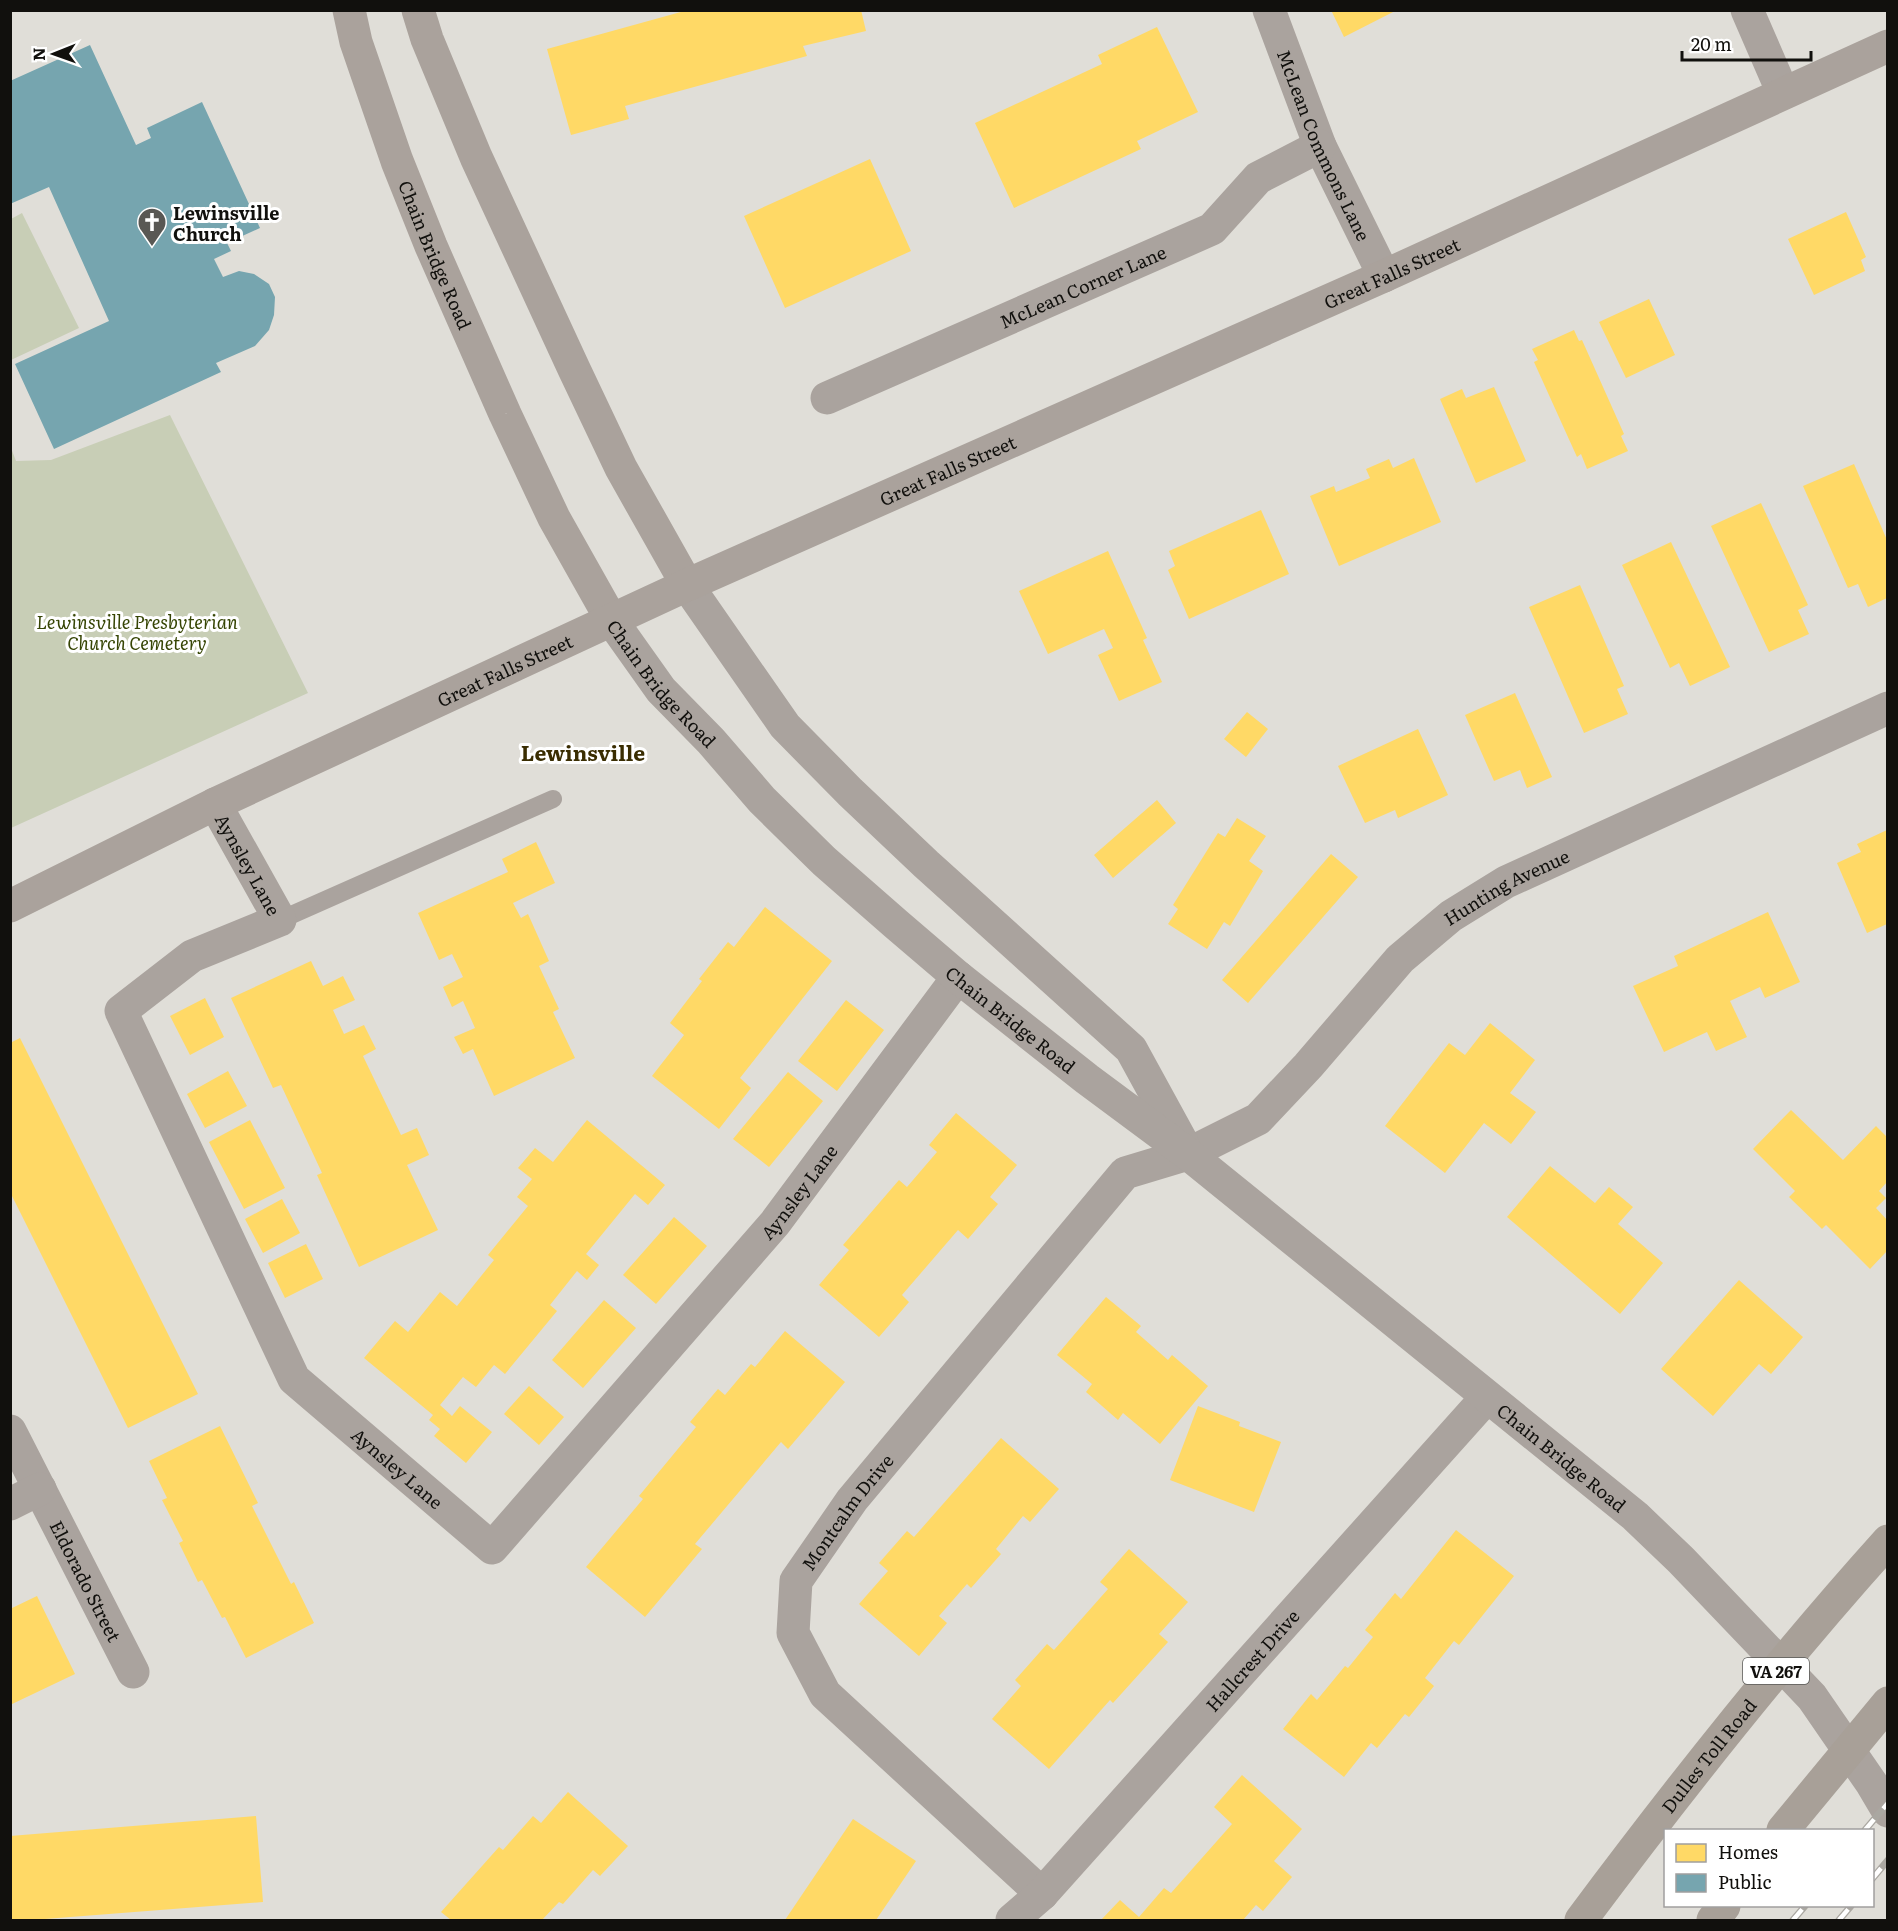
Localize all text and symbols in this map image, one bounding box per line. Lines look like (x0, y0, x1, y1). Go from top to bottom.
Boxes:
north arrow (24, 24, 84, 84)
scale bar (1682, 24, 1811, 62)
text: 20 m (1691, 30, 1732, 57)
street label: McLean Commons Lane (1271, 45, 1378, 245)
text: N (26, 47, 50, 61)
street label: Chain Bridge Road (393, 176, 479, 333)
place label: Lewinsville Church (173, 199, 280, 247)
church icon: Lewinsville Church (136, 206, 168, 248)
street label: Great Falls Street (1319, 230, 1465, 315)
street label: McLean Corner Lane (995, 237, 1170, 334)
street label: Great Falls Street (875, 427, 1020, 512)
park label: Lewinsville Presbyterian Church Cemetery (36, 608, 238, 656)
street label: Chain Bridge Road (601, 613, 723, 753)
street label: Great Falls Street (432, 626, 577, 713)
district label: Lewinsville (521, 736, 645, 767)
street label: Aynsley Lane (209, 808, 288, 920)
street label: Hunting Avenue (1438, 842, 1573, 931)
street label: Chain Bridge Road (940, 959, 1082, 1079)
street label: Aynsley Lane (753, 1138, 843, 1245)
street label: Chain Bridge Road (1492, 1396, 1633, 1518)
street label: Aynsley Lane (346, 1421, 450, 1515)
street label: Montcalm Drive (794, 1447, 899, 1575)
street label: Eldorado Street (44, 1515, 129, 1647)
street label: Hallcrest Drive (1198, 1603, 1305, 1717)
road number: VA 267 (1743, 1658, 1809, 1684)
street label: Dulles Toll Road (1654, 1692, 1762, 1818)
legend (1664, 1829, 1874, 1907)
text: Homes (1718, 1838, 1778, 1865)
text: Public (1718, 1868, 1772, 1895)

